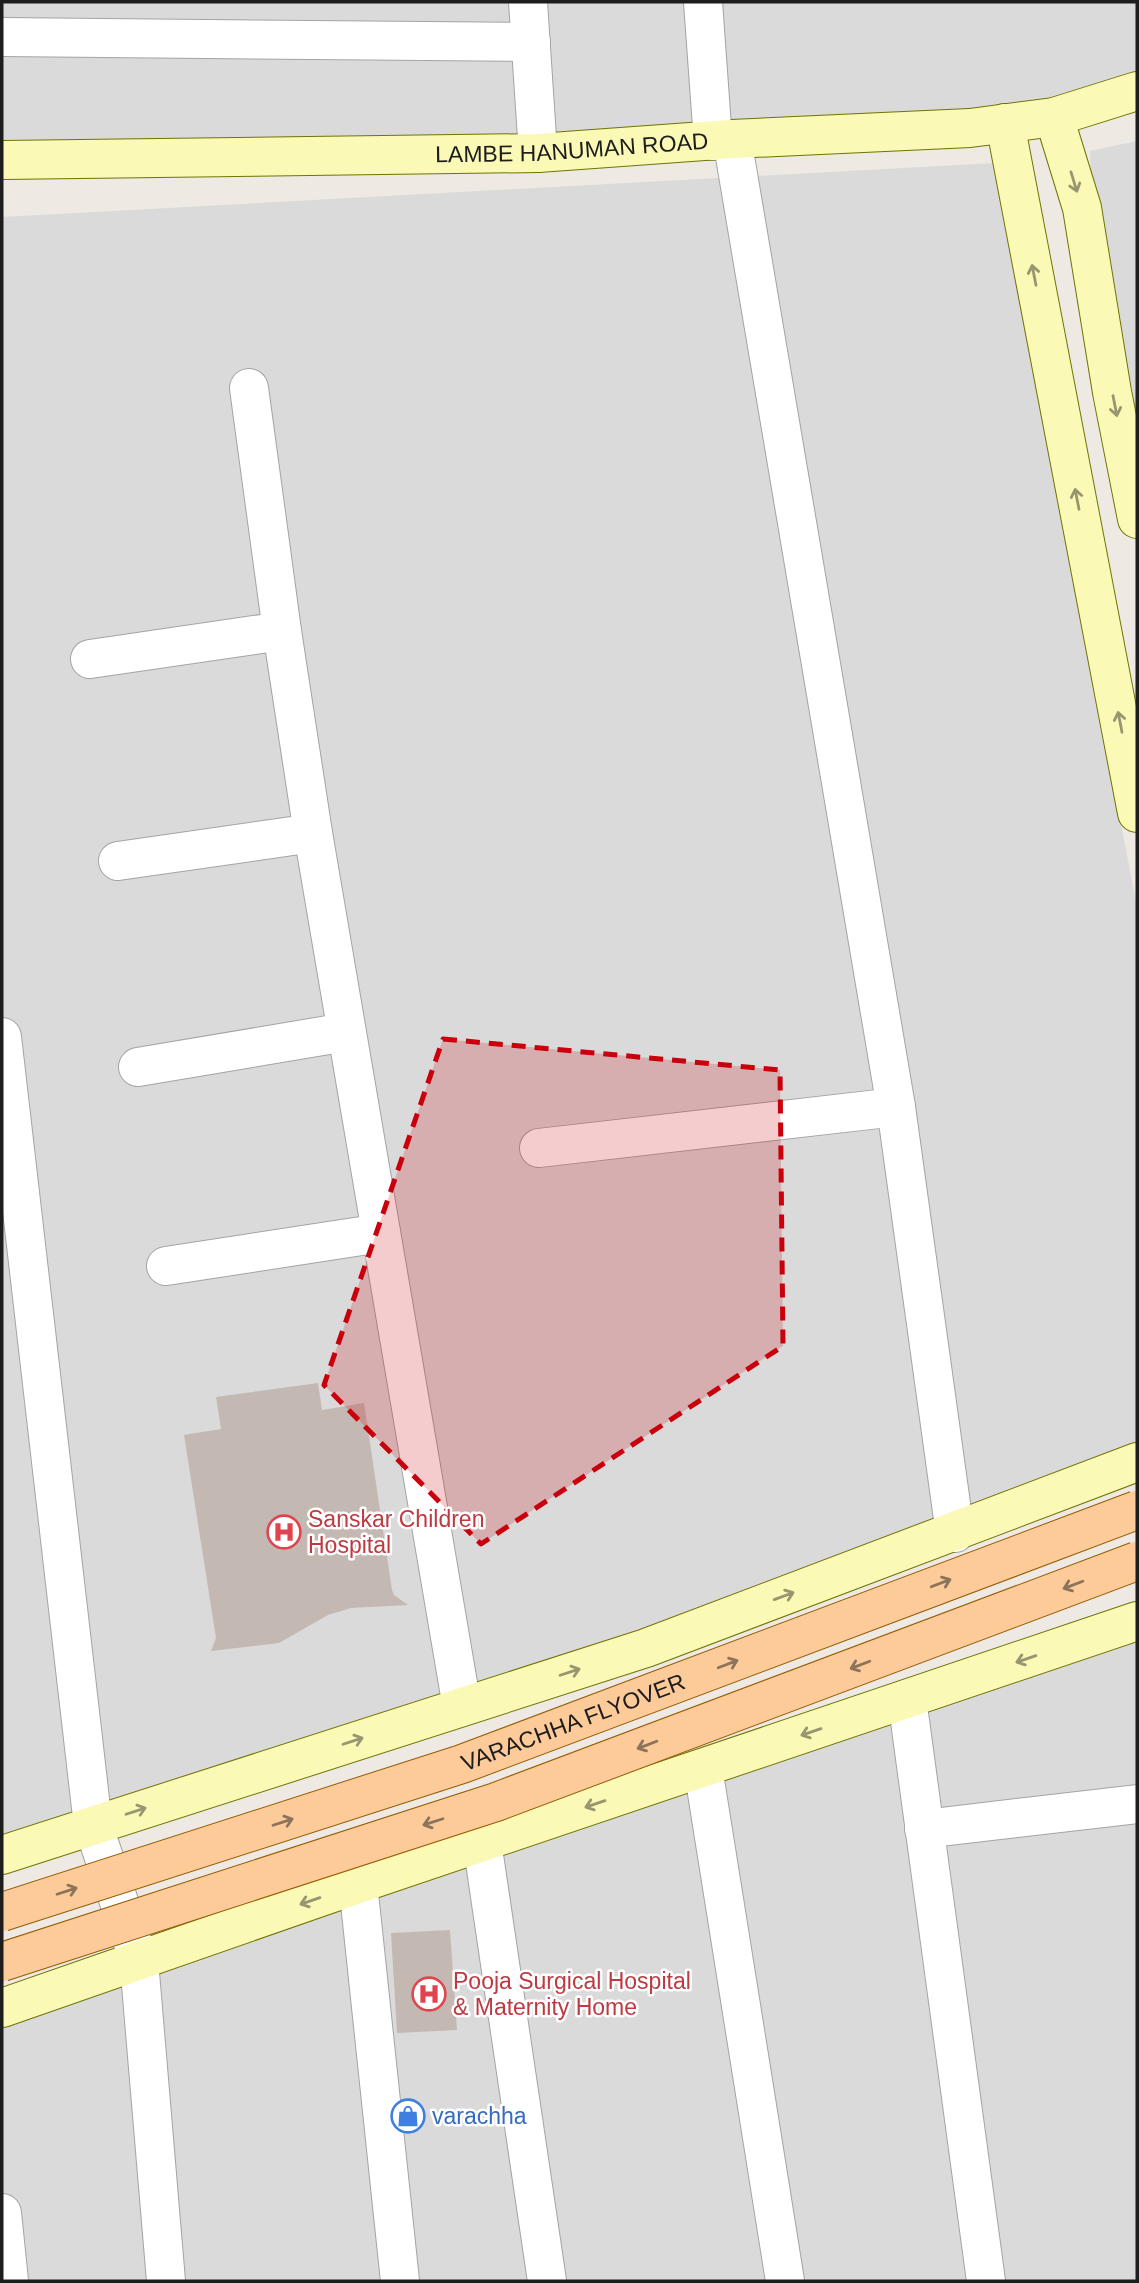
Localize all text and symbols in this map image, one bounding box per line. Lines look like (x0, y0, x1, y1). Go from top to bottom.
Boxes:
street label: LAMBE HANUMAN ROAD (435, 128, 709, 167)
one-way arrow (1068, 171, 1081, 193)
one-way arrow (1027, 264, 1040, 287)
one-way arrow (1109, 394, 1122, 417)
one-way arrow (1070, 488, 1083, 511)
one-way arrow (1112, 711, 1126, 734)
place label: Sanskar Children Hospital (308, 1506, 484, 1558)
hospital icon: Sanskar Children Hospital (265, 1513, 303, 1551)
one-way arrow (930, 1576, 952, 1589)
one-way arrow (1063, 1579, 1085, 1592)
one-way arrow (773, 1589, 795, 1602)
one-way arrow (1016, 1654, 1038, 1666)
one-way arrow (717, 1656, 739, 1669)
one-way arrow (850, 1659, 872, 1672)
one-way arrow (559, 1665, 581, 1678)
street label: VARACHHA FLYOVER (458, 1668, 689, 1776)
one-way arrow (800, 1727, 822, 1739)
one-way arrow (342, 1734, 364, 1747)
one-way arrow (637, 1739, 659, 1752)
one-way arrow (584, 1798, 606, 1811)
one-way arrow (125, 1804, 147, 1816)
one-way arrow (272, 1814, 294, 1827)
one-way arrow (423, 1817, 445, 1829)
one-way arrow (55, 1884, 77, 1897)
one-way arrow (299, 1896, 321, 1908)
place label: Pooja Surgical Hospital & Maternity Home (453, 1968, 691, 2020)
hospital icon: Pooja Surgical Hospital & Maternity Home (410, 1975, 448, 2013)
shop icon: varachha (389, 2097, 427, 2135)
place label: varachha (432, 2103, 527, 2129)

